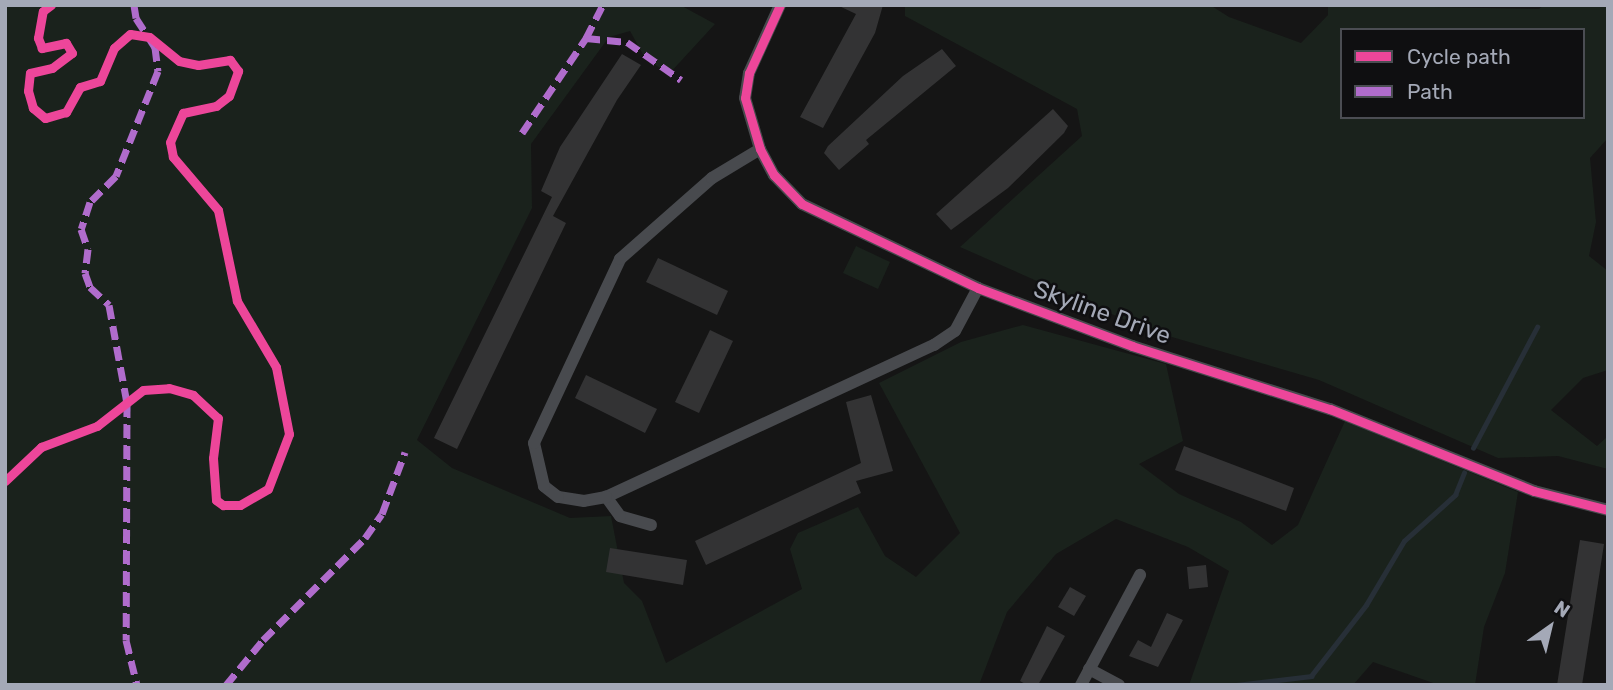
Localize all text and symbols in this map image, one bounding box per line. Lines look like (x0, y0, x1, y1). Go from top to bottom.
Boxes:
legend (1340, 28, 1585, 119)
text: Cycle path (1407, 44, 1511, 69)
text: Path (1407, 79, 1453, 104)
street label: Skyline Drive (1030, 275, 1174, 351)
north arrow (1515, 592, 1585, 662)
text: N (1550, 596, 1574, 623)

